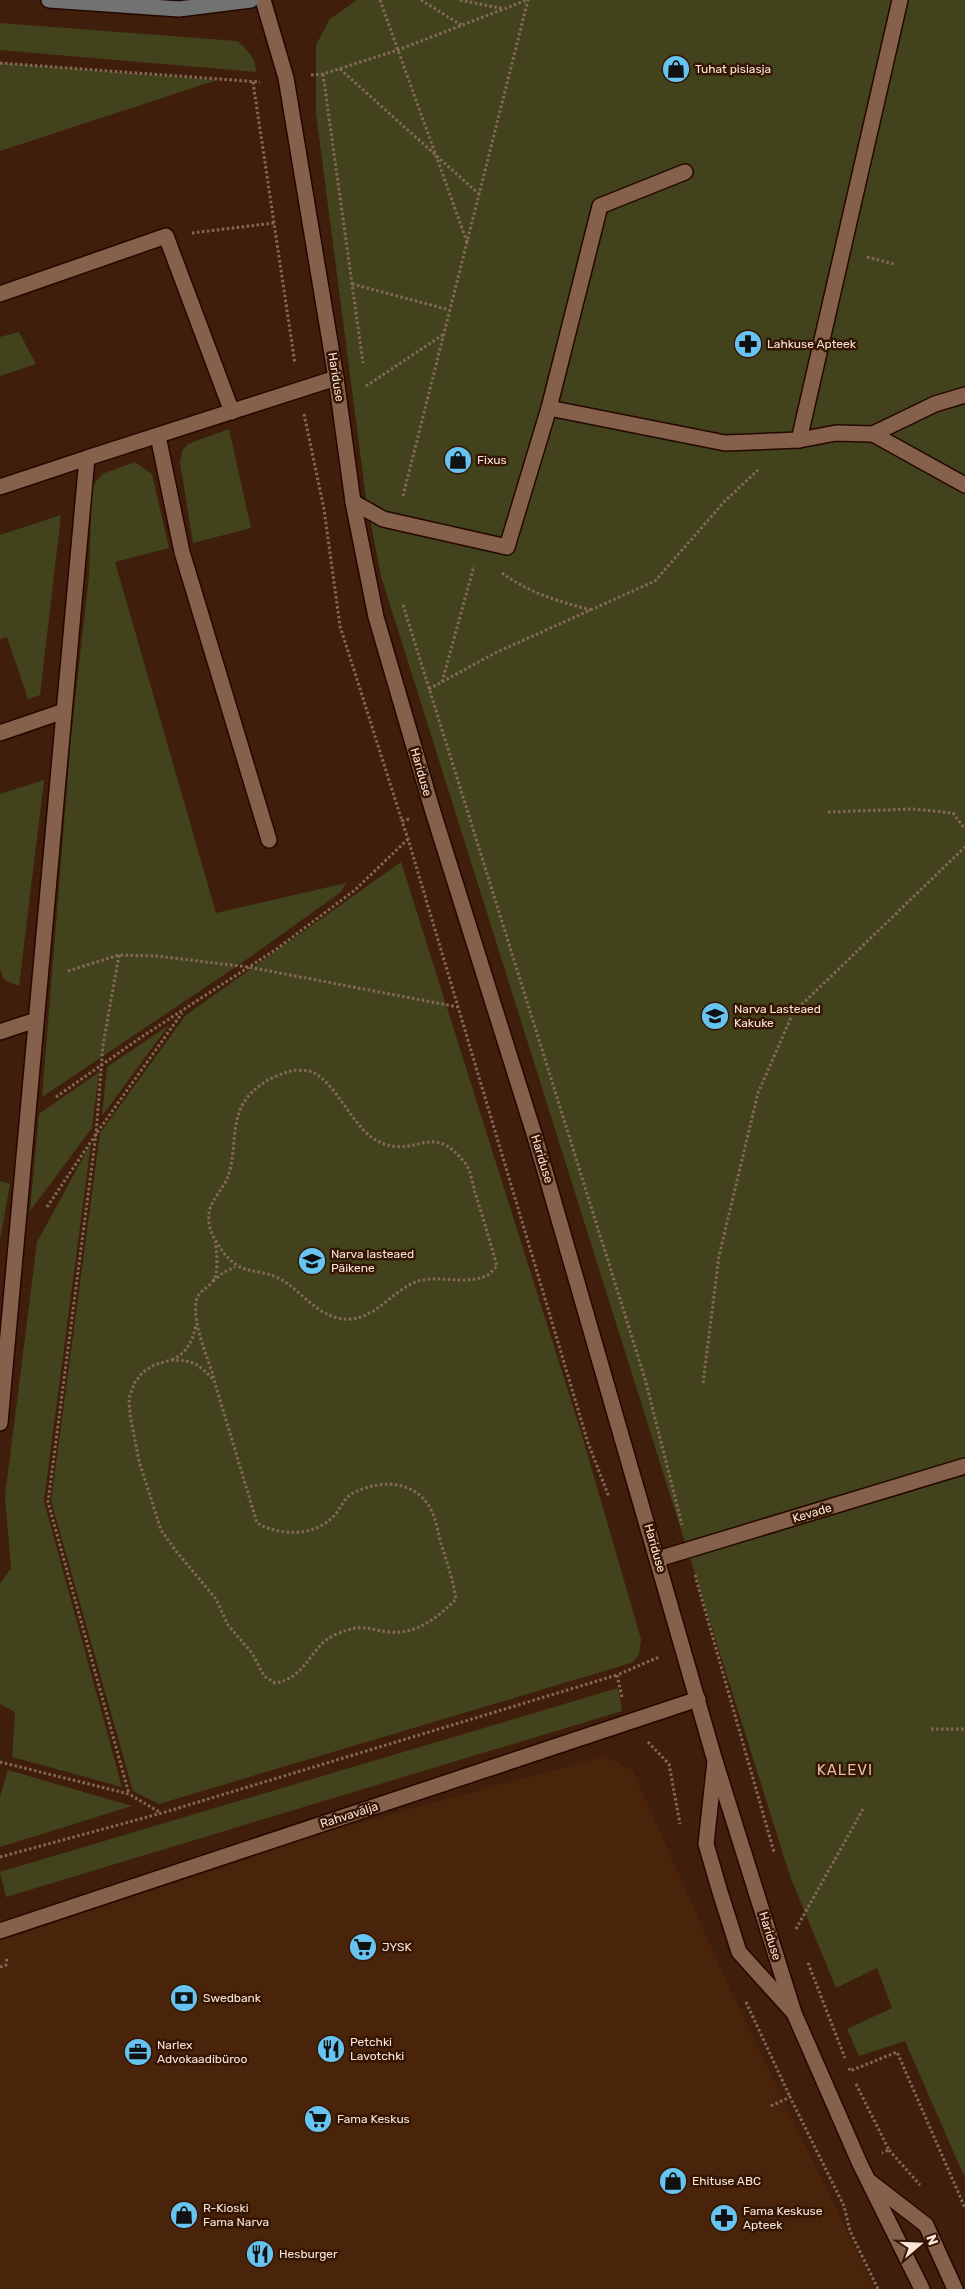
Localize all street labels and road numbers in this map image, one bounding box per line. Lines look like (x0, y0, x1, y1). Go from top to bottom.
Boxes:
street label: Hariduse (325, 351, 347, 403)
street label: Hariduse (407, 746, 435, 798)
street label: Hariduse (528, 1133, 556, 1185)
street label: Kevade (791, 1500, 834, 1526)
street label: Hariduse (641, 1522, 669, 1574)
street label: Rahvavälja (318, 1799, 380, 1831)
street label: Hariduse (756, 1910, 784, 1962)

